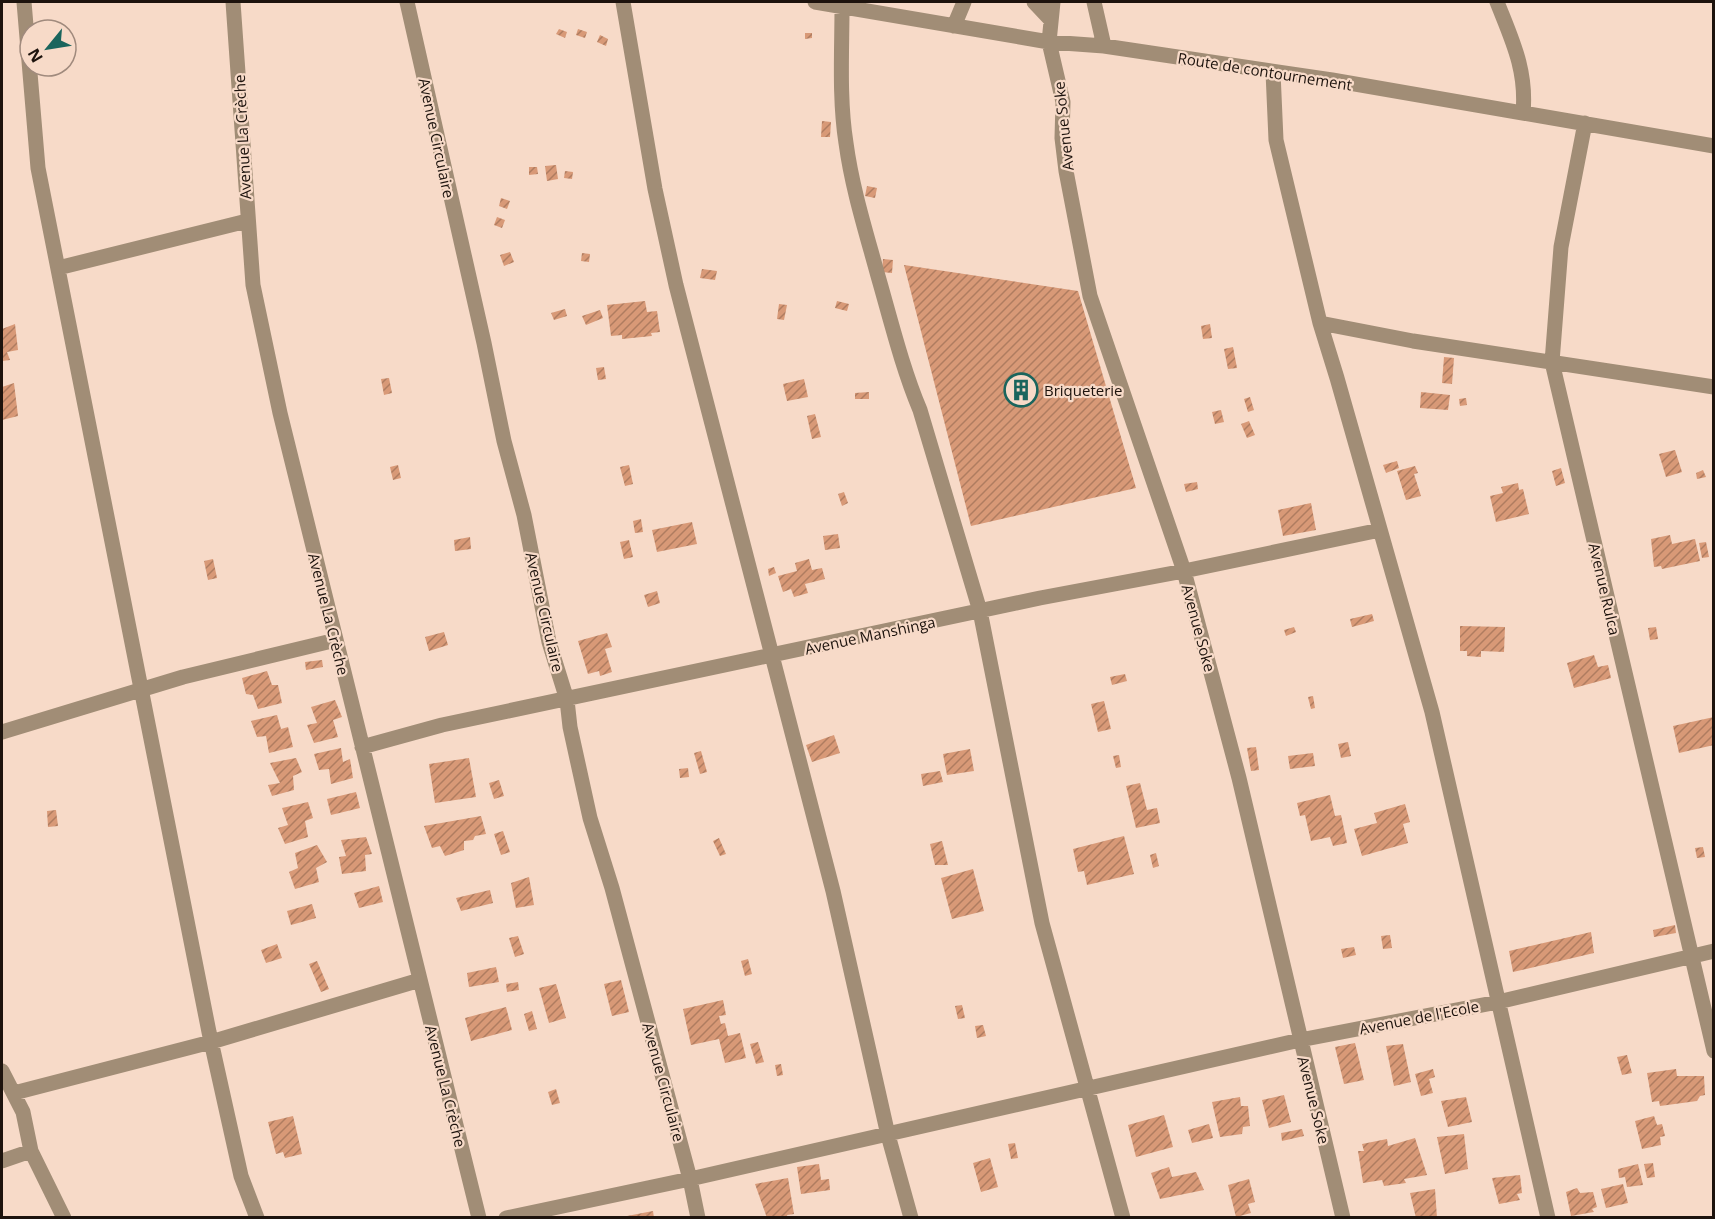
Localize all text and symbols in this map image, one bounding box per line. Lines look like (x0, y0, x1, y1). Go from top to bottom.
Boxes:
north arrow (18, 18, 78, 78)
text: N (22, 44, 48, 67)
street label: Route de contournement (1176, 47, 1354, 95)
street label: Avenue La Crèche (229, 74, 255, 200)
street label: Avenue Circulaire (415, 76, 459, 200)
street label: Avenue Soke (1048, 80, 1078, 172)
building icon: Briqueterie (1003, 372, 1039, 408)
place label: Briqueterie (1044, 380, 1123, 400)
street label: Avenue Rulca (1585, 541, 1625, 637)
street label: Avenue Circulaire (521, 550, 569, 674)
street label: Avenue La Crèche (304, 551, 354, 677)
street label: Avenue Soke (1178, 582, 1220, 674)
street label: Avenue Manshinga (803, 611, 937, 659)
street label: Avenue de l'Ecole (1357, 996, 1481, 1038)
street label: Avenue Circulaire (639, 1020, 689, 1144)
street label: Avenue La Crèche (421, 1023, 471, 1149)
street label: Avenue Soke (1293, 1054, 1335, 1146)

